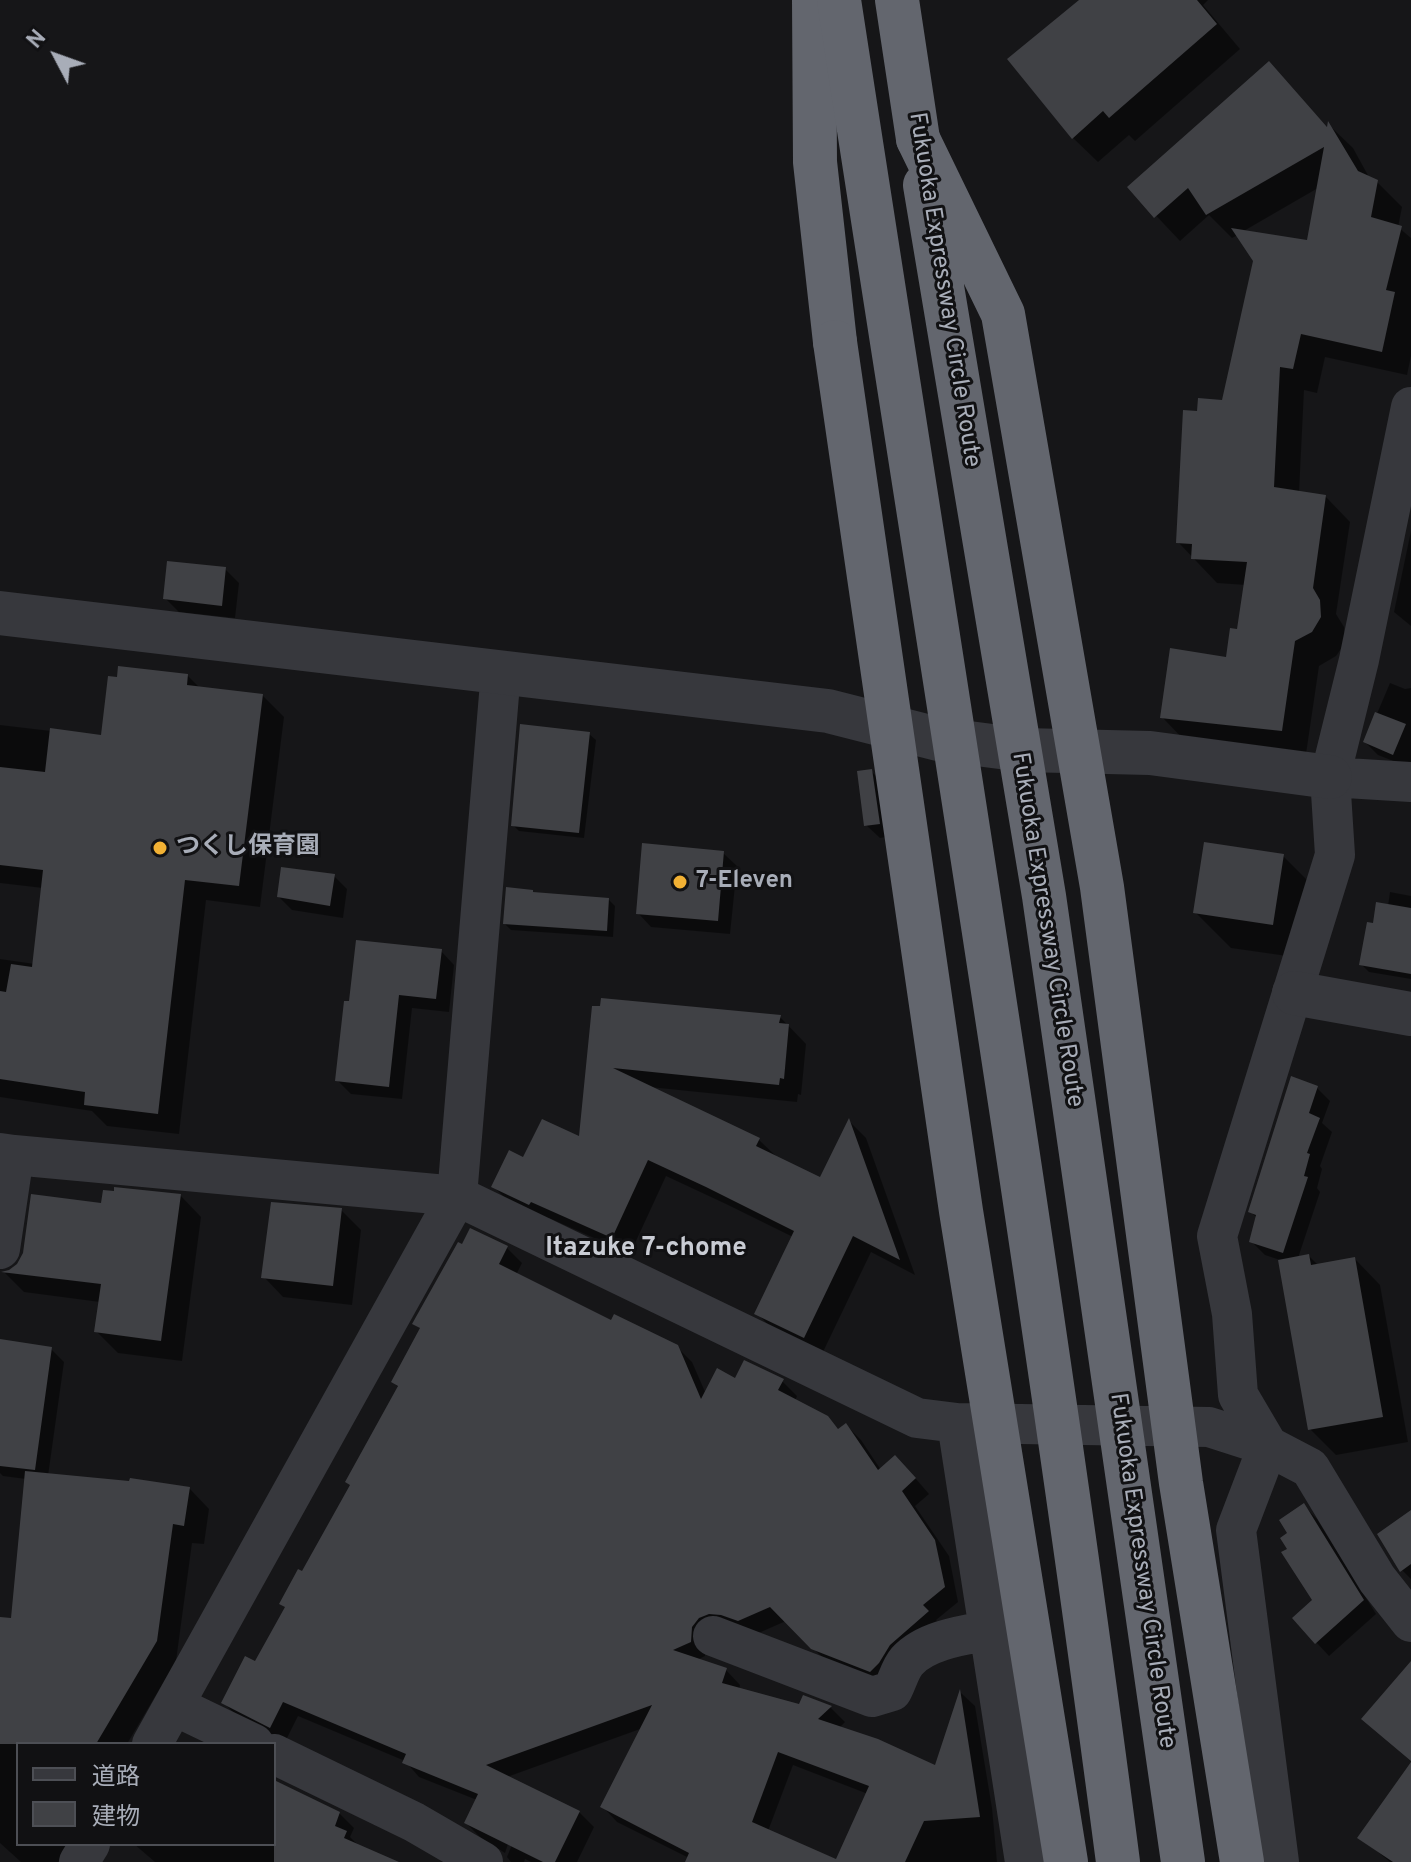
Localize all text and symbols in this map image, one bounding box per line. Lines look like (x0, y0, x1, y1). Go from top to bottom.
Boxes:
north arrow (16, 16, 96, 96)
text: N (22, 25, 53, 55)
street label: Fukuoka Expressway Circle Route (901, 111, 985, 469)
street label: Fukuoka Expressway Circle Route (1004, 751, 1088, 1109)
place label: つくし保育園 (176, 834, 320, 862)
marker: つくし保育園 (151, 839, 169, 857)
place label: 7-Eleven (696, 868, 793, 896)
marker: 7-Eleven (671, 873, 689, 891)
district label: Itazuke 7-chome (545, 1234, 747, 1266)
street label: Fukuoka Expressway Circle Route (1102, 1391, 1180, 1751)
legend (16, 1742, 276, 1846)
text: 道路 (92, 1763, 140, 1793)
text: 建物 (92, 1803, 140, 1833)

